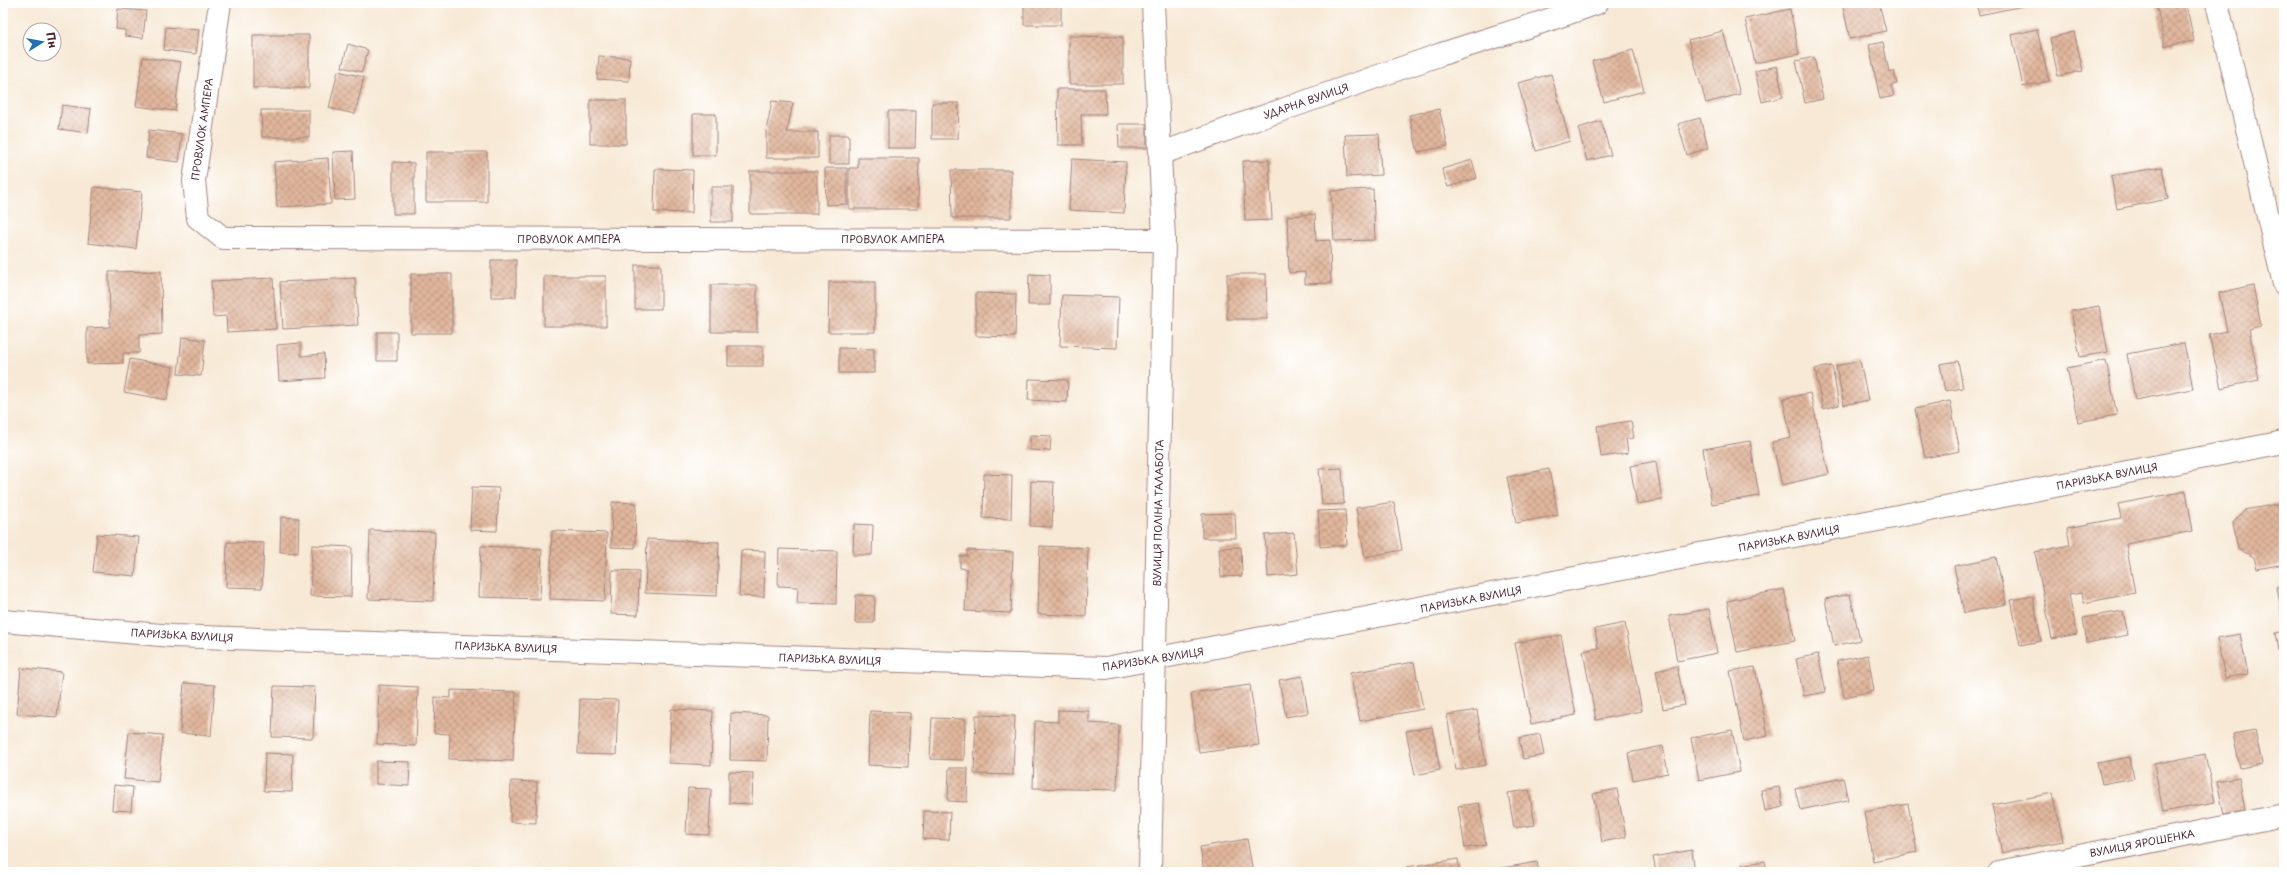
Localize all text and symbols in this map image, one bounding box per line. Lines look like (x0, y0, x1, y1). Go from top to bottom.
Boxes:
north arrow (22, 22, 62, 62)
text: Пн (42, 31, 62, 49)
street label: ПРОВУЛОК АМПЕРА (187, 76, 216, 181)
street label: УДАРНА ВУЛИЦЯ (1261, 79, 1351, 122)
street label: ПРОВУЛОК АМПЕРА (517, 231, 621, 246)
street label: ПРОВУЛОК АМПЕРА (841, 231, 945, 246)
street label: ВУЛИЦЯ ПОЛІНА ТАЛАБОТА (1149, 439, 1166, 587)
street label: ПАРИЗЬКА ВУЛИЦЯ (2055, 458, 2159, 493)
street label: ПАРИЗЬКА ВУЛИЦЯ (1737, 520, 1841, 555)
street label: ПАРИЗЬКА ВУЛИЦЯ (1419, 581, 1523, 616)
street label: ПАРИЗЬКА ВУЛИЦЯ (130, 624, 234, 645)
street label: ПАРИЗЬКА ВУЛИЦЯ (454, 637, 558, 656)
street label: ПАРИЗЬКА ВУЛИЦЯ (1101, 643, 1205, 674)
street label: ПАРИЗЬКА ВУЛИЦЯ (778, 649, 882, 668)
street label: ВУЛИЦЯ ЯРОШЕНКА (2088, 825, 2196, 860)

